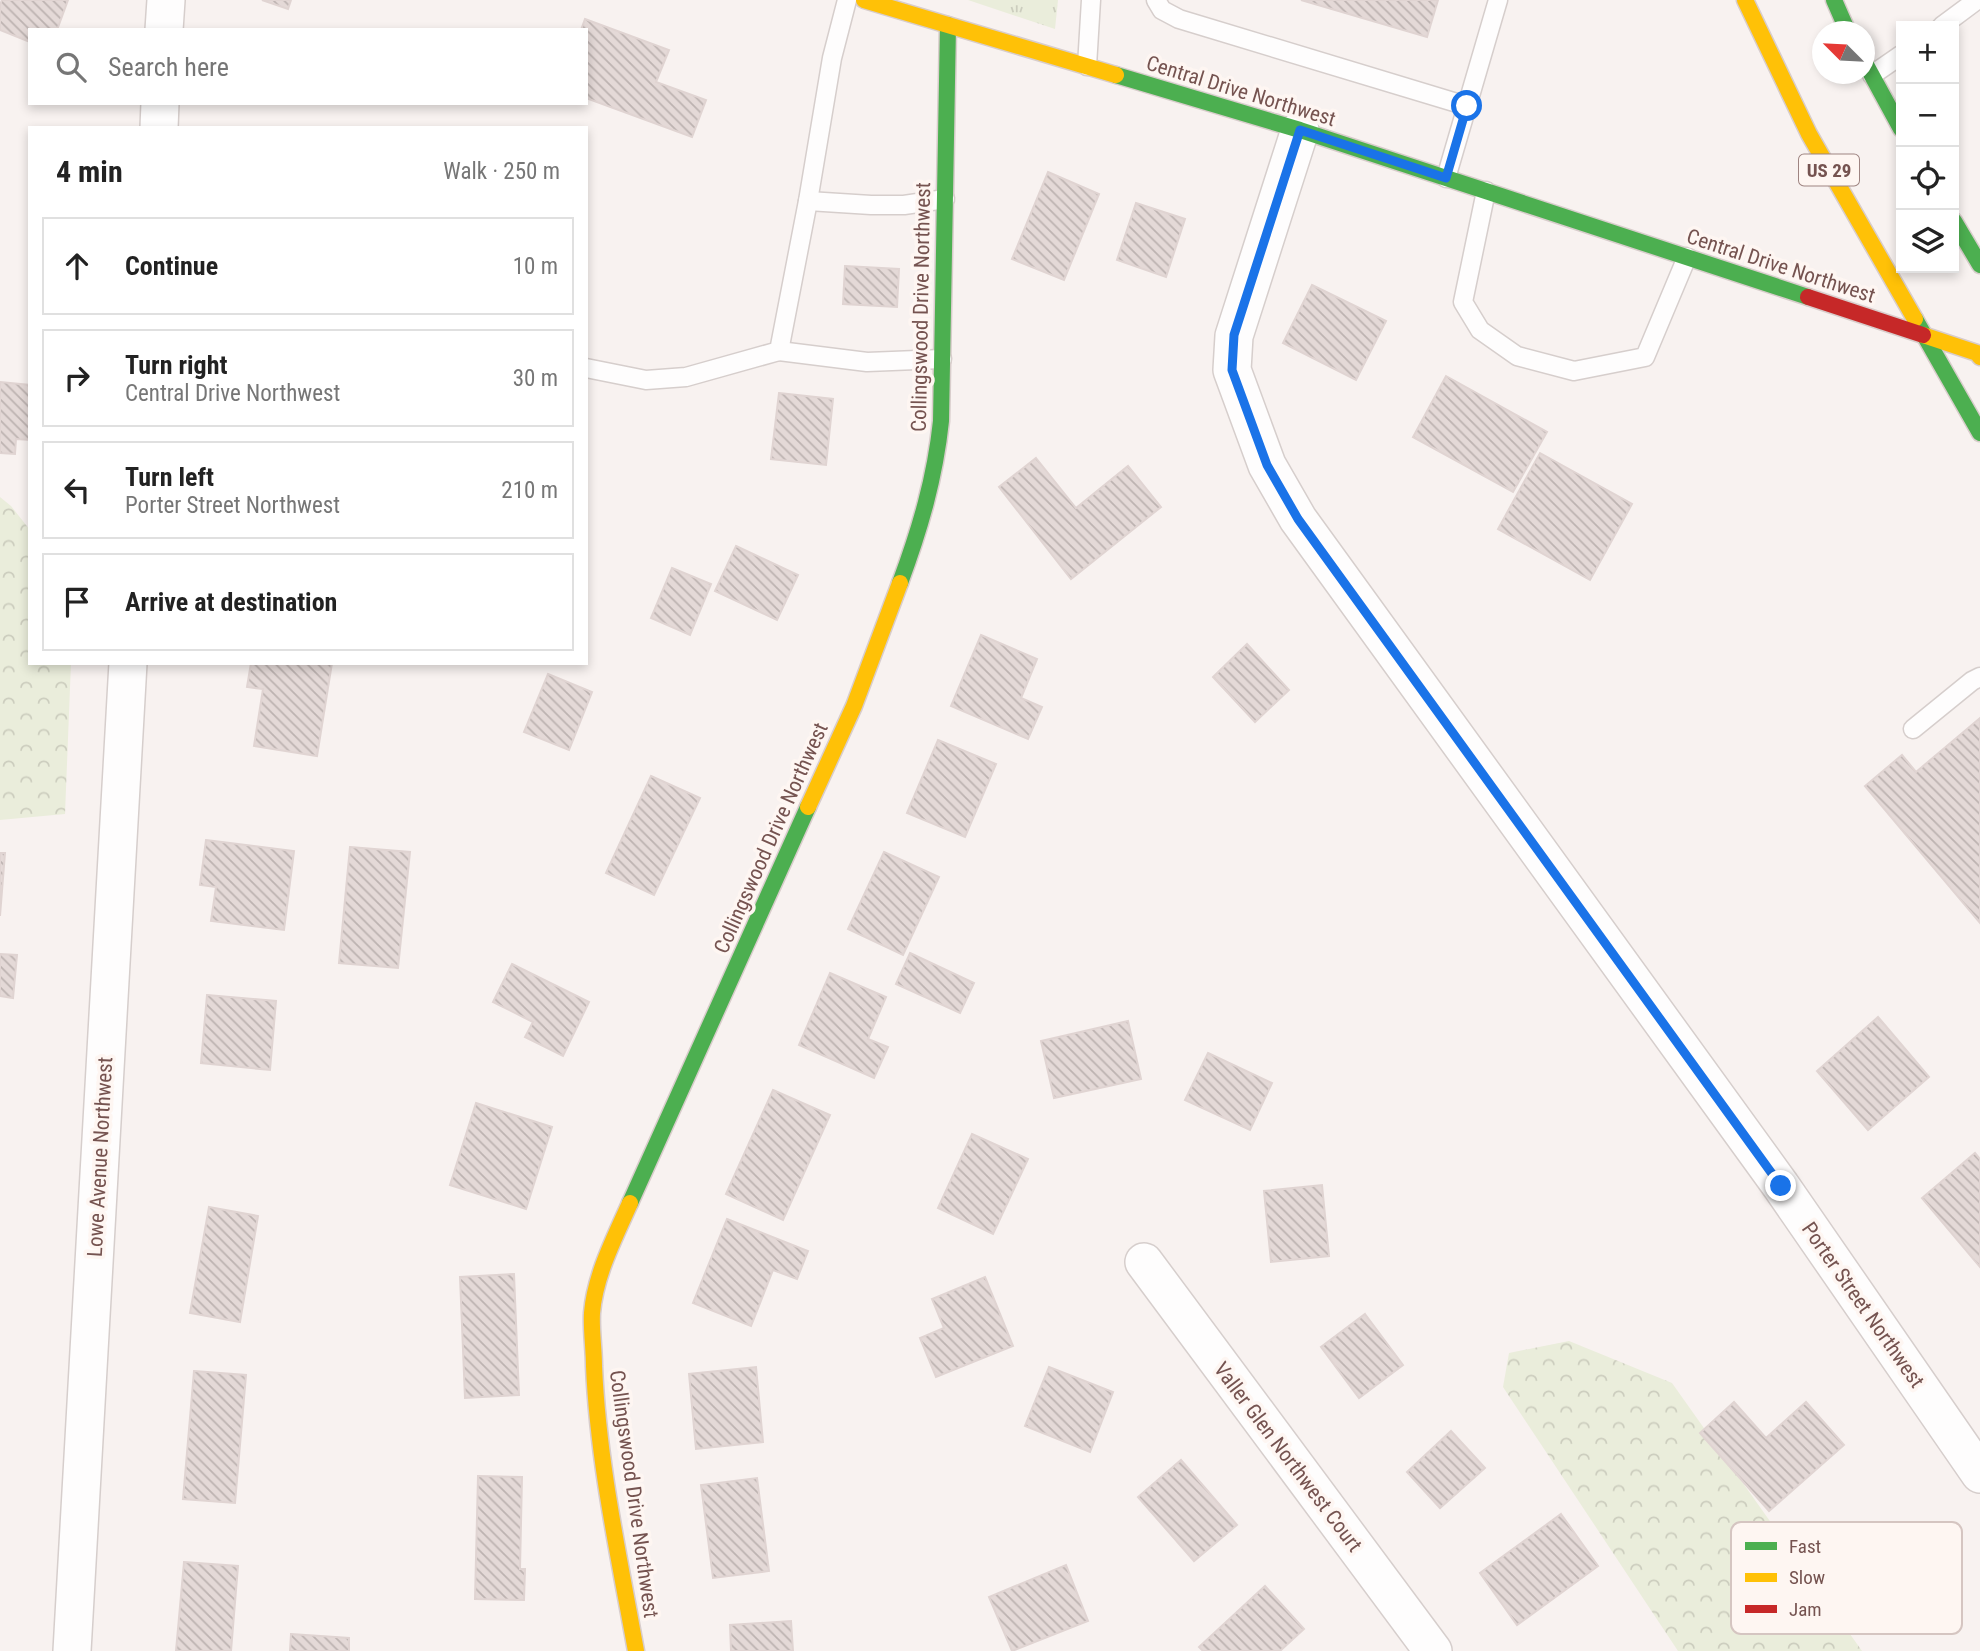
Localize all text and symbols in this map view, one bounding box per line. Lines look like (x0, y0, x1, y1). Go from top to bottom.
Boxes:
north arrow (1812, 21, 1875, 84)
map controls (1896, 21, 1959, 273)
button: + (1896, 21, 1959, 84)
search box (28, 28, 588, 105)
icon: search (52, 48, 90, 86)
street label: Central Drive Northwest (1143, 51, 1339, 131)
text: Search here (108, 52, 229, 82)
button: − (1896, 84, 1959, 147)
route start (1451, 90, 1482, 121)
button: locate (1896, 147, 1959, 210)
text: 4 min (56, 154, 123, 189)
road number: US 29 (1799, 154, 1859, 186)
text: Walk · 250 m (443, 158, 560, 185)
street label: Collingswood Drive Northwest (907, 182, 935, 432)
button: layers (1896, 210, 1959, 273)
street label: Central Drive Northwest (1684, 224, 1878, 308)
icon: ahead (58, 247, 96, 285)
text: Continue (125, 251, 218, 281)
text: 10 m (513, 253, 558, 280)
text: Turn right (125, 350, 227, 380)
icon: right (58, 359, 96, 397)
text: 30 m (513, 365, 558, 392)
text: Central Drive Northwest (125, 380, 340, 407)
text: Turn left (125, 462, 214, 492)
icon: left (58, 471, 96, 509)
text: 210 m (501, 477, 558, 504)
text: Porter Street Northwest (125, 492, 340, 519)
icon: arrive (58, 583, 96, 621)
text: Arrive at destination (125, 587, 337, 617)
street label: Collingswood Drive Northwest (709, 719, 833, 957)
street label: Lowe Avenue Northwest (83, 1056, 117, 1258)
route end (1765, 1170, 1796, 1201)
street label: Porter Street Northwest (1797, 1218, 1929, 1392)
street label: Valler Glen Northwest Court (1209, 1358, 1367, 1556)
street label: Collingswood Drive Northwest (605, 1369, 663, 1619)
legend (1731, 1522, 1962, 1634)
text: Fast (1789, 1535, 1821, 1558)
text: Slow (1789, 1566, 1825, 1589)
text: Jam (1789, 1598, 1822, 1621)

